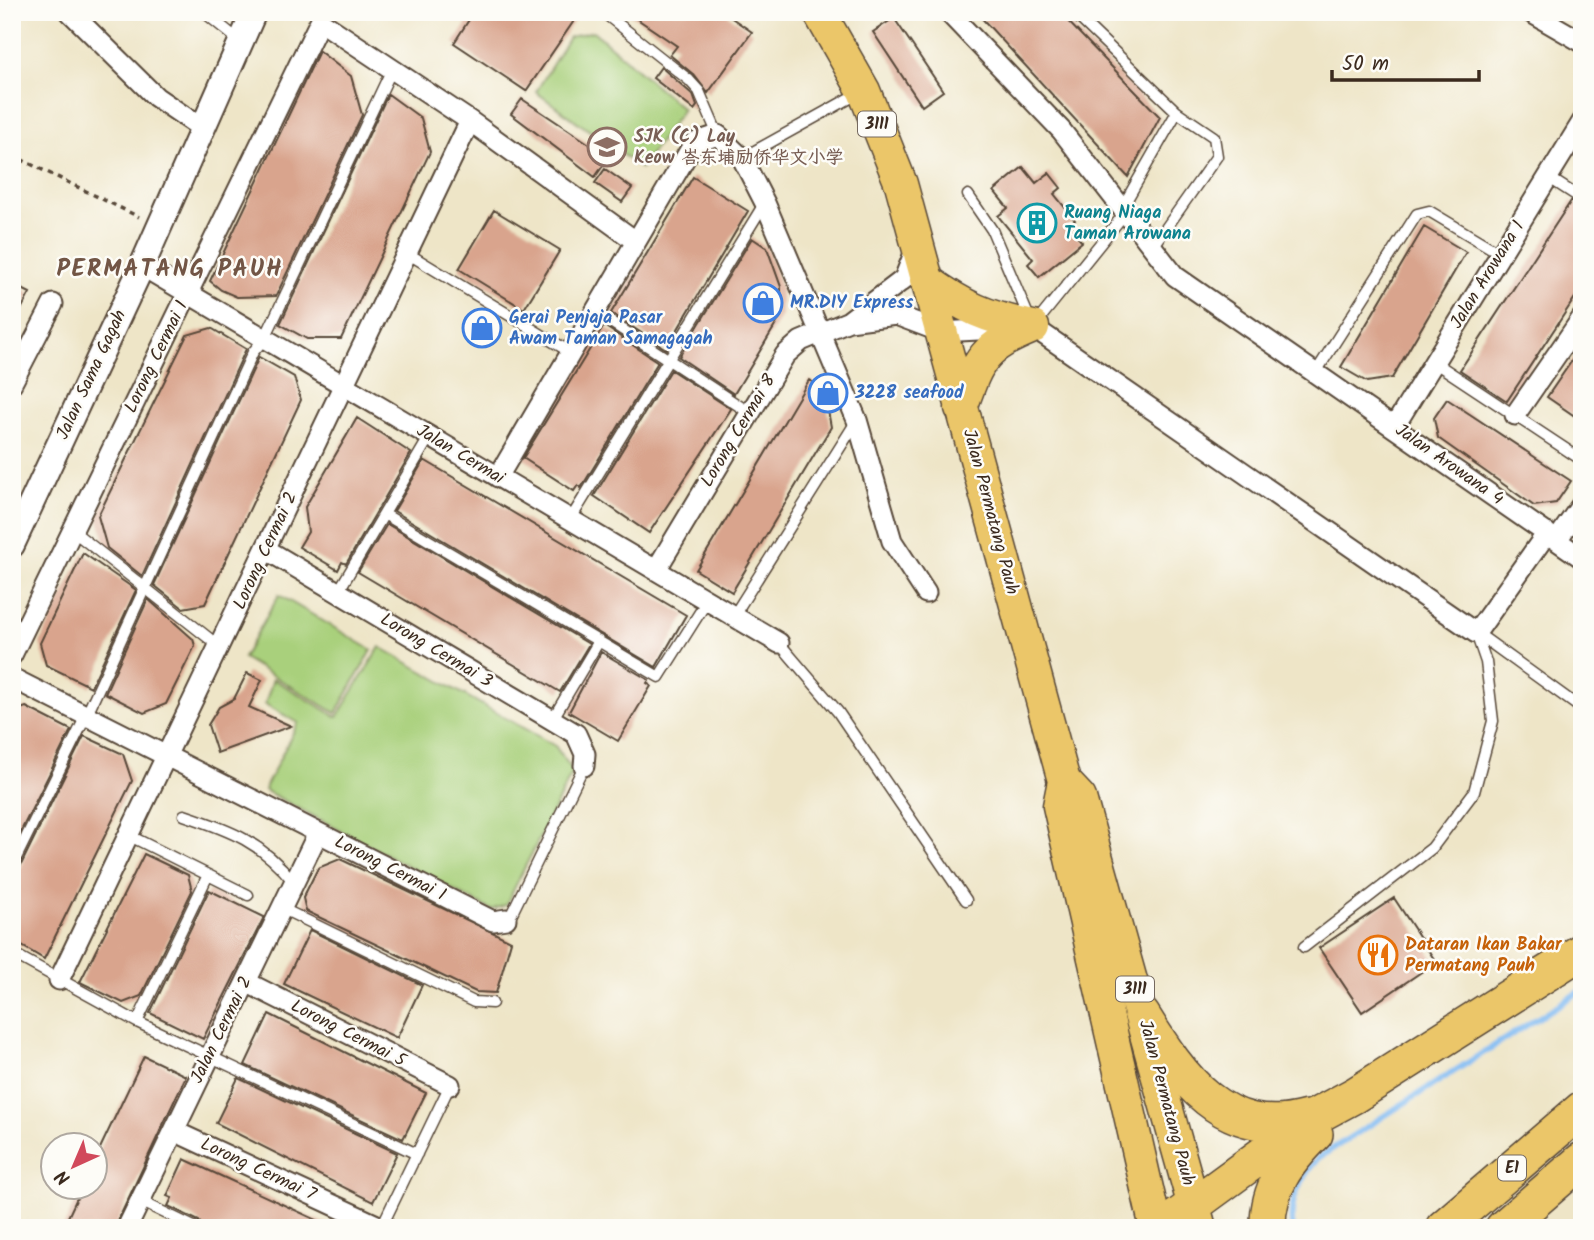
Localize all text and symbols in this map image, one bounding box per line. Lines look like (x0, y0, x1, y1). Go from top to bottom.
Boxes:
scale bar (1332, 38, 1478, 82)
text: 50 m (1342, 48, 1389, 81)
road number: 3111 (858, 112, 896, 136)
place label: SJK (C) Lay Keow 峇东埔励侨华文小学 (634, 123, 844, 173)
school or university icon: SJK (C) Lay Keow 峇东埔励侨华文小学 (586, 126, 628, 168)
place label: Ruang Niaga Taman Arowana (1064, 199, 1191, 249)
building icon: Ruang Niaga Taman Arowana (1016, 202, 1058, 244)
street label: Jalan Arowana 1 (1443, 215, 1533, 335)
district label: PERMATANG PAUH (56, 250, 284, 289)
shop icon: MR.DIY Express (742, 282, 784, 324)
place label: MR.DIY Express (790, 289, 914, 318)
street label: Lorong Cermai 1 (117, 296, 197, 418)
place label: Gerai Penjaja Pasar Awam Taman Samagagah (509, 304, 713, 354)
street label: Jalan Sama Gagah (49, 305, 135, 445)
shop icon: Gerai Penjaja Pasar Awam Taman Samagagah (461, 307, 503, 349)
street label: Lorong Cermai 8 (694, 369, 784, 493)
shop icon: 3228 seafood (807, 372, 849, 414)
place label: 3228 seafood (854, 379, 964, 408)
street label: Jalan Cermai (410, 417, 510, 493)
street label: Jalan Arowana 4 (1389, 417, 1510, 513)
street label: Jalan Permatang Pauh (954, 426, 1026, 598)
street label: Lorong Cermai 2 (226, 487, 306, 615)
street label: Lorong Cermai 3 (374, 606, 498, 696)
street label: Lorong Cermai 1 (329, 828, 451, 910)
place label: Dataran Ikan Bakar Permatang Pauh (1405, 931, 1563, 981)
restaurant icon: Dataran Ikan Bakar Permatang Pauh (1357, 934, 1399, 976)
street label: Jalan Cermai 2 (184, 971, 260, 1089)
road number: 3111 (1116, 976, 1154, 1001)
street label: Lorong Cermai 5 (285, 992, 412, 1076)
street label: Jalan Permatang Pauh (1130, 1017, 1202, 1189)
street label: Lorong Cermai 7 (195, 1130, 321, 1210)
north arrow (38, 1132, 108, 1202)
road number: E1 (1498, 1156, 1526, 1180)
text: N (49, 1162, 78, 1192)

